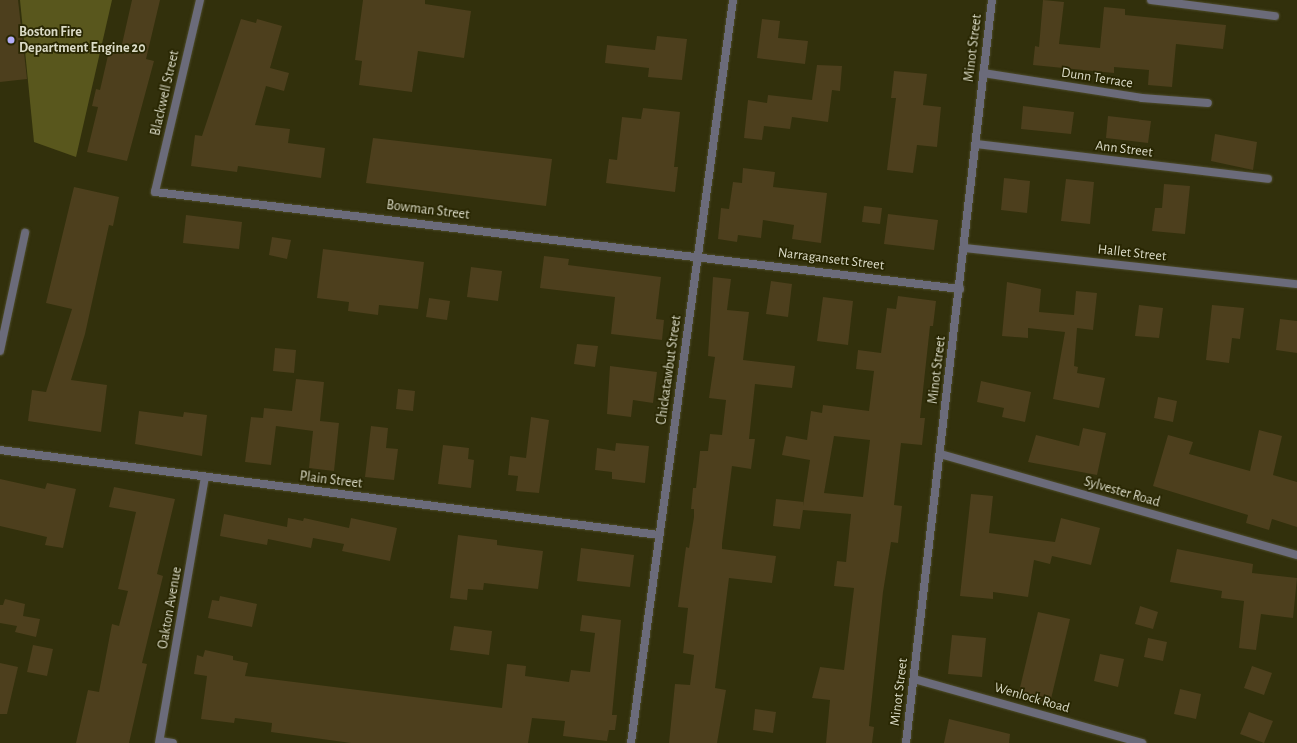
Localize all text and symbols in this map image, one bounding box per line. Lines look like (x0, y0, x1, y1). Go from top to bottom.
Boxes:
street label: Minot Street (961, 13, 985, 83)
place label: Boston Fire Department Engine 20 (19, 24, 146, 56)
marker: Boston Fire Department Engine 20 (6, 35, 16, 45)
street label: Blackwell Street (147, 49, 183, 137)
street label: Dunn Terrace (1060, 64, 1134, 92)
street label: Ann Street (1094, 137, 1154, 161)
street label: Bowman Street (386, 197, 470, 223)
street label: Hallet Street (1097, 241, 1167, 265)
street label: Narragansett Street (777, 244, 885, 274)
street label: Chickatawbut Street (653, 314, 685, 426)
street label: Minot Street (925, 335, 949, 405)
street label: Plain Street (299, 468, 363, 492)
street label: Sylvester Road (1082, 473, 1162, 511)
street label: Oakton Avenue (155, 566, 185, 650)
street label: Minot Street (887, 657, 911, 727)
street label: Wenlock Road (992, 679, 1072, 717)

